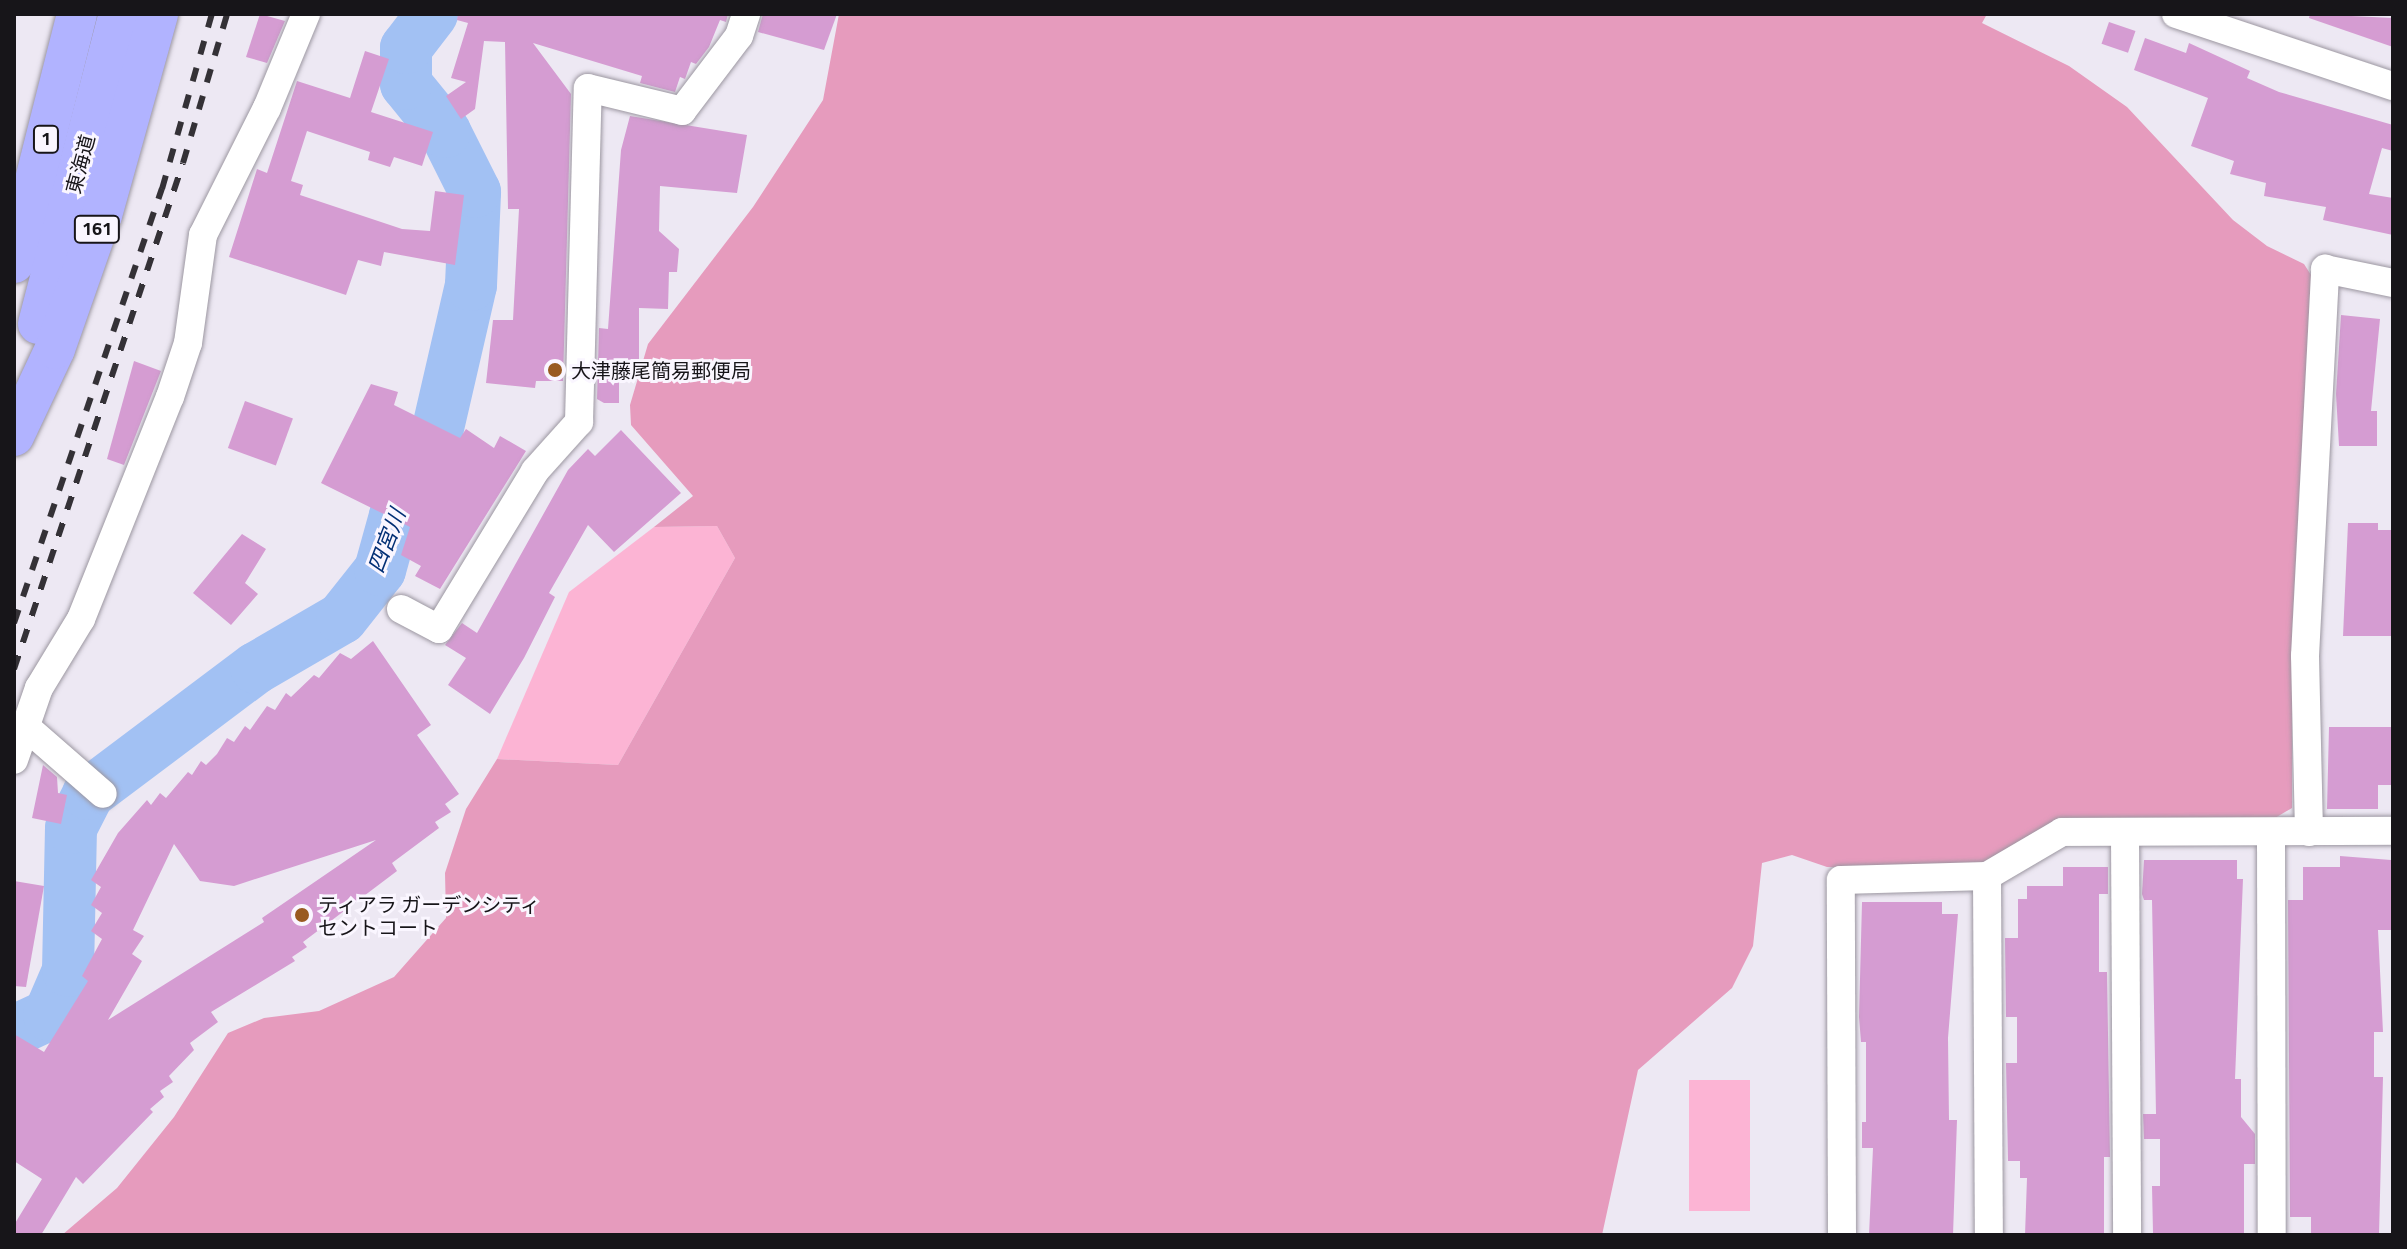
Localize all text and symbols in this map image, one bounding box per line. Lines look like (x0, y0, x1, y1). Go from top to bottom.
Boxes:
road number: 1 (32, 125, 60, 153)
street label: 東海道 (61, 132, 99, 196)
road number: 161 (73, 215, 121, 243)
place label: 大津藤尾簡易郵便局 (571, 358, 751, 382)
marker: 大津藤尾簡易郵便局 (546, 361, 564, 379)
water label: 四宮川 (363, 505, 411, 577)
place label: ティアラ ガーデンシティ セントコート (318, 892, 542, 939)
marker: ティアラ ガーデンシティ セントコート (293, 906, 311, 924)

